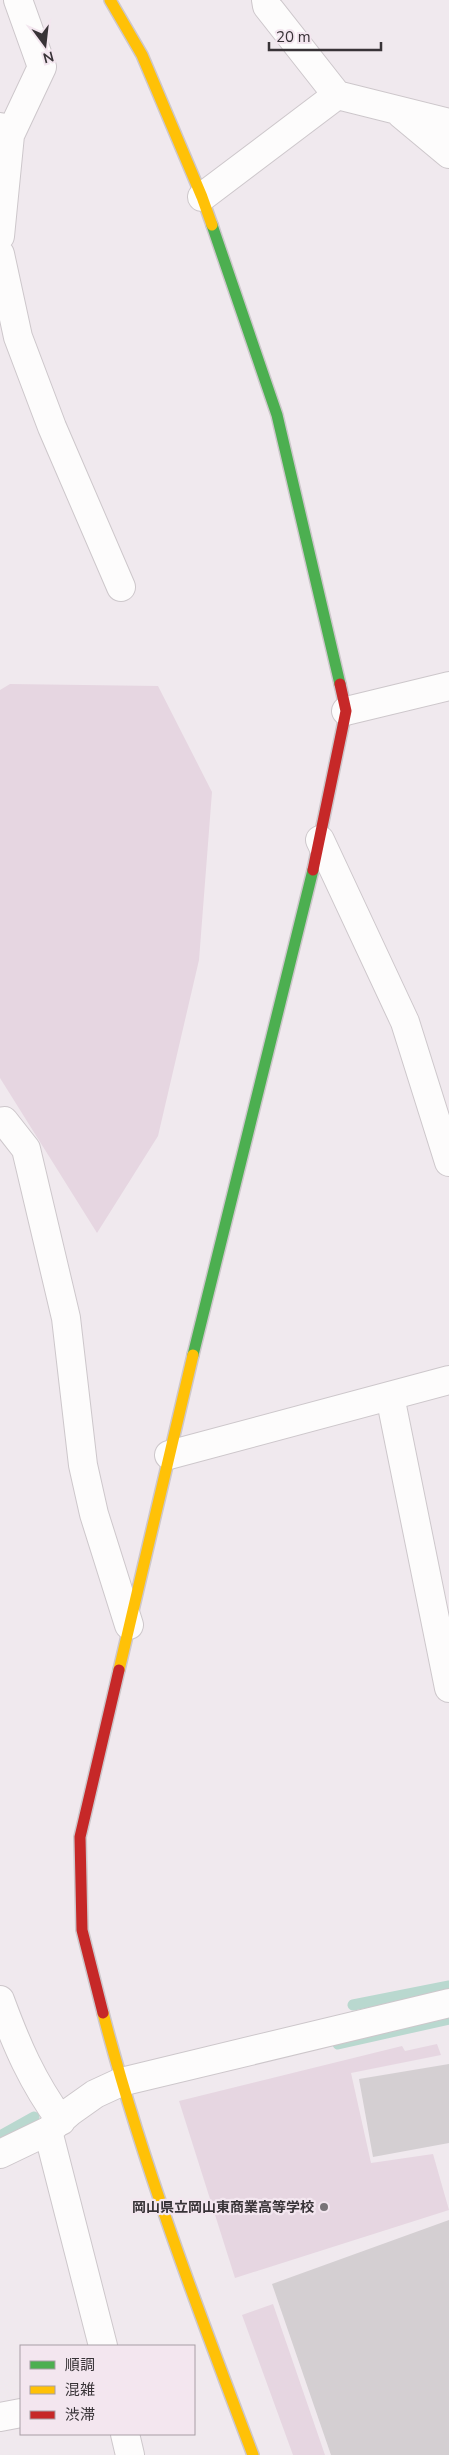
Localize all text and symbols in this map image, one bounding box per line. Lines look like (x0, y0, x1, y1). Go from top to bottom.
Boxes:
north arrow (20, 20, 70, 70)
scale bar (269, 20, 382, 52)
text: 20 m (276, 27, 311, 47)
text: N (41, 47, 56, 68)
place label: 岡山県立岡山東商業高等学校 (132, 2198, 314, 2217)
marker: 岡山県立岡山東商業高等学校 (318, 2201, 330, 2213)
legend (20, 2345, 195, 2435)
text: 順調 (65, 2355, 95, 2375)
text: 混雑 (65, 2380, 95, 2400)
text: 渋滞 (65, 2405, 95, 2425)

